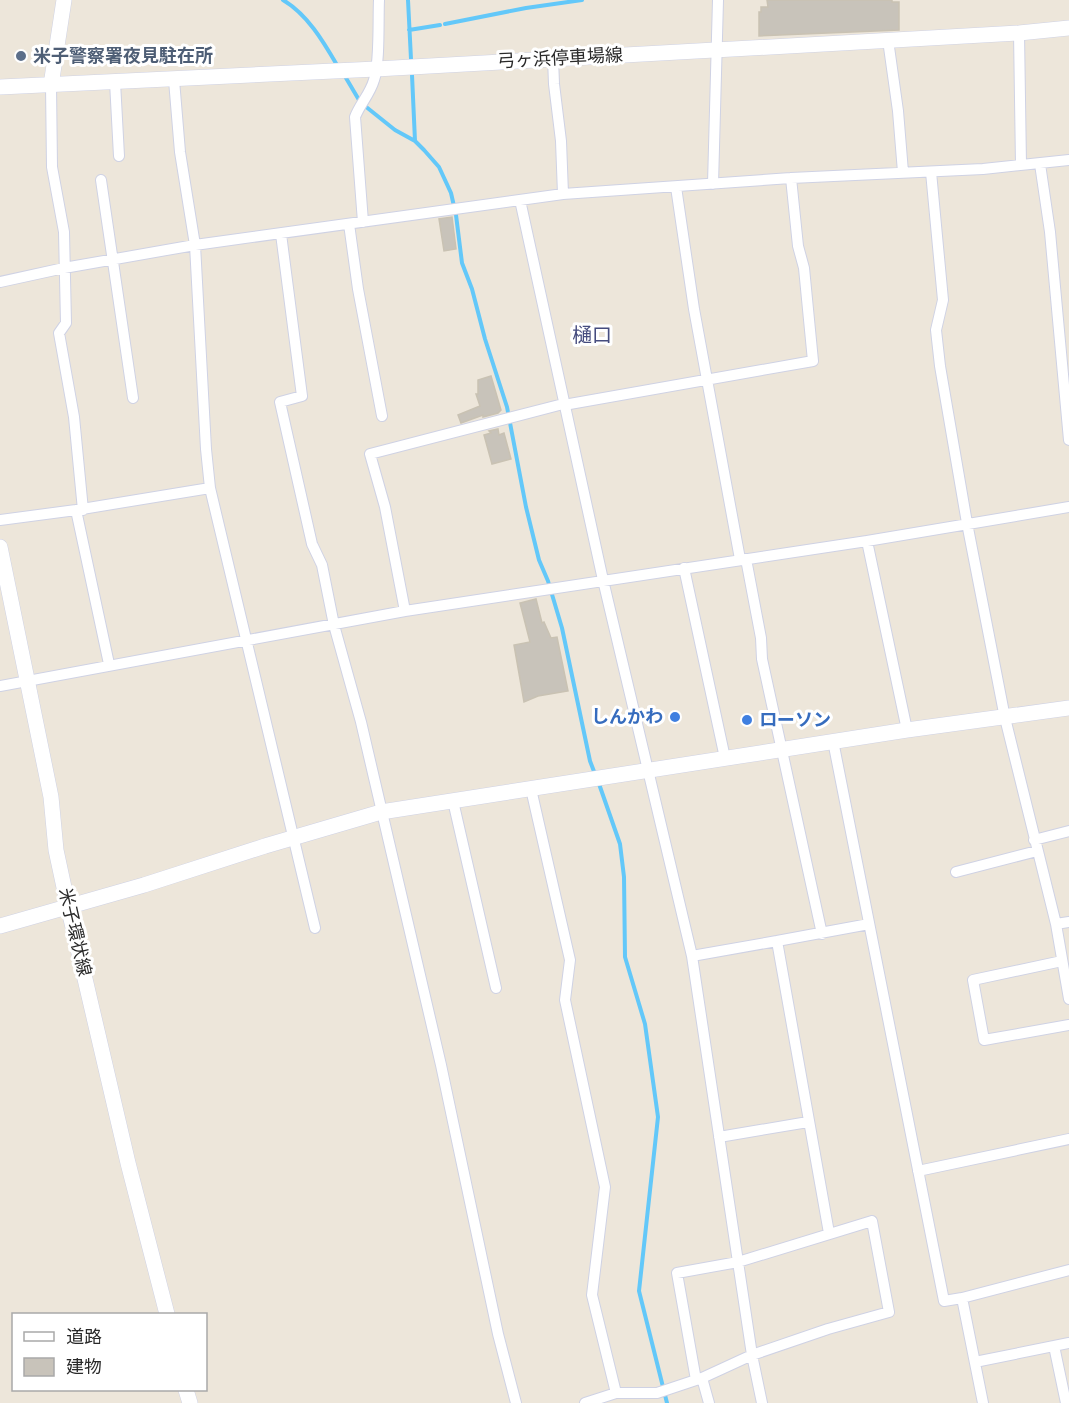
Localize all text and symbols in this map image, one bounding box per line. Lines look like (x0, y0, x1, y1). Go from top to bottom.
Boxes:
street label: 弓ヶ浜停車場線 (497, 44, 623, 72)
place label: 米子警察署夜見駐在所 (33, 45, 213, 67)
marker: 米子警察署夜見駐在所 (14, 49, 28, 63)
district label: 樋口 (572, 323, 612, 347)
place label: しんかわ (591, 706, 663, 728)
place label: ローソン (759, 709, 831, 731)
marker: しんかわ (668, 710, 682, 724)
marker: ローソン (740, 713, 754, 727)
street label: 米子環状線 (54, 886, 96, 978)
legend (12, 1313, 207, 1391)
text: 道路 (66, 1326, 102, 1348)
text: 建物 (66, 1356, 102, 1378)

